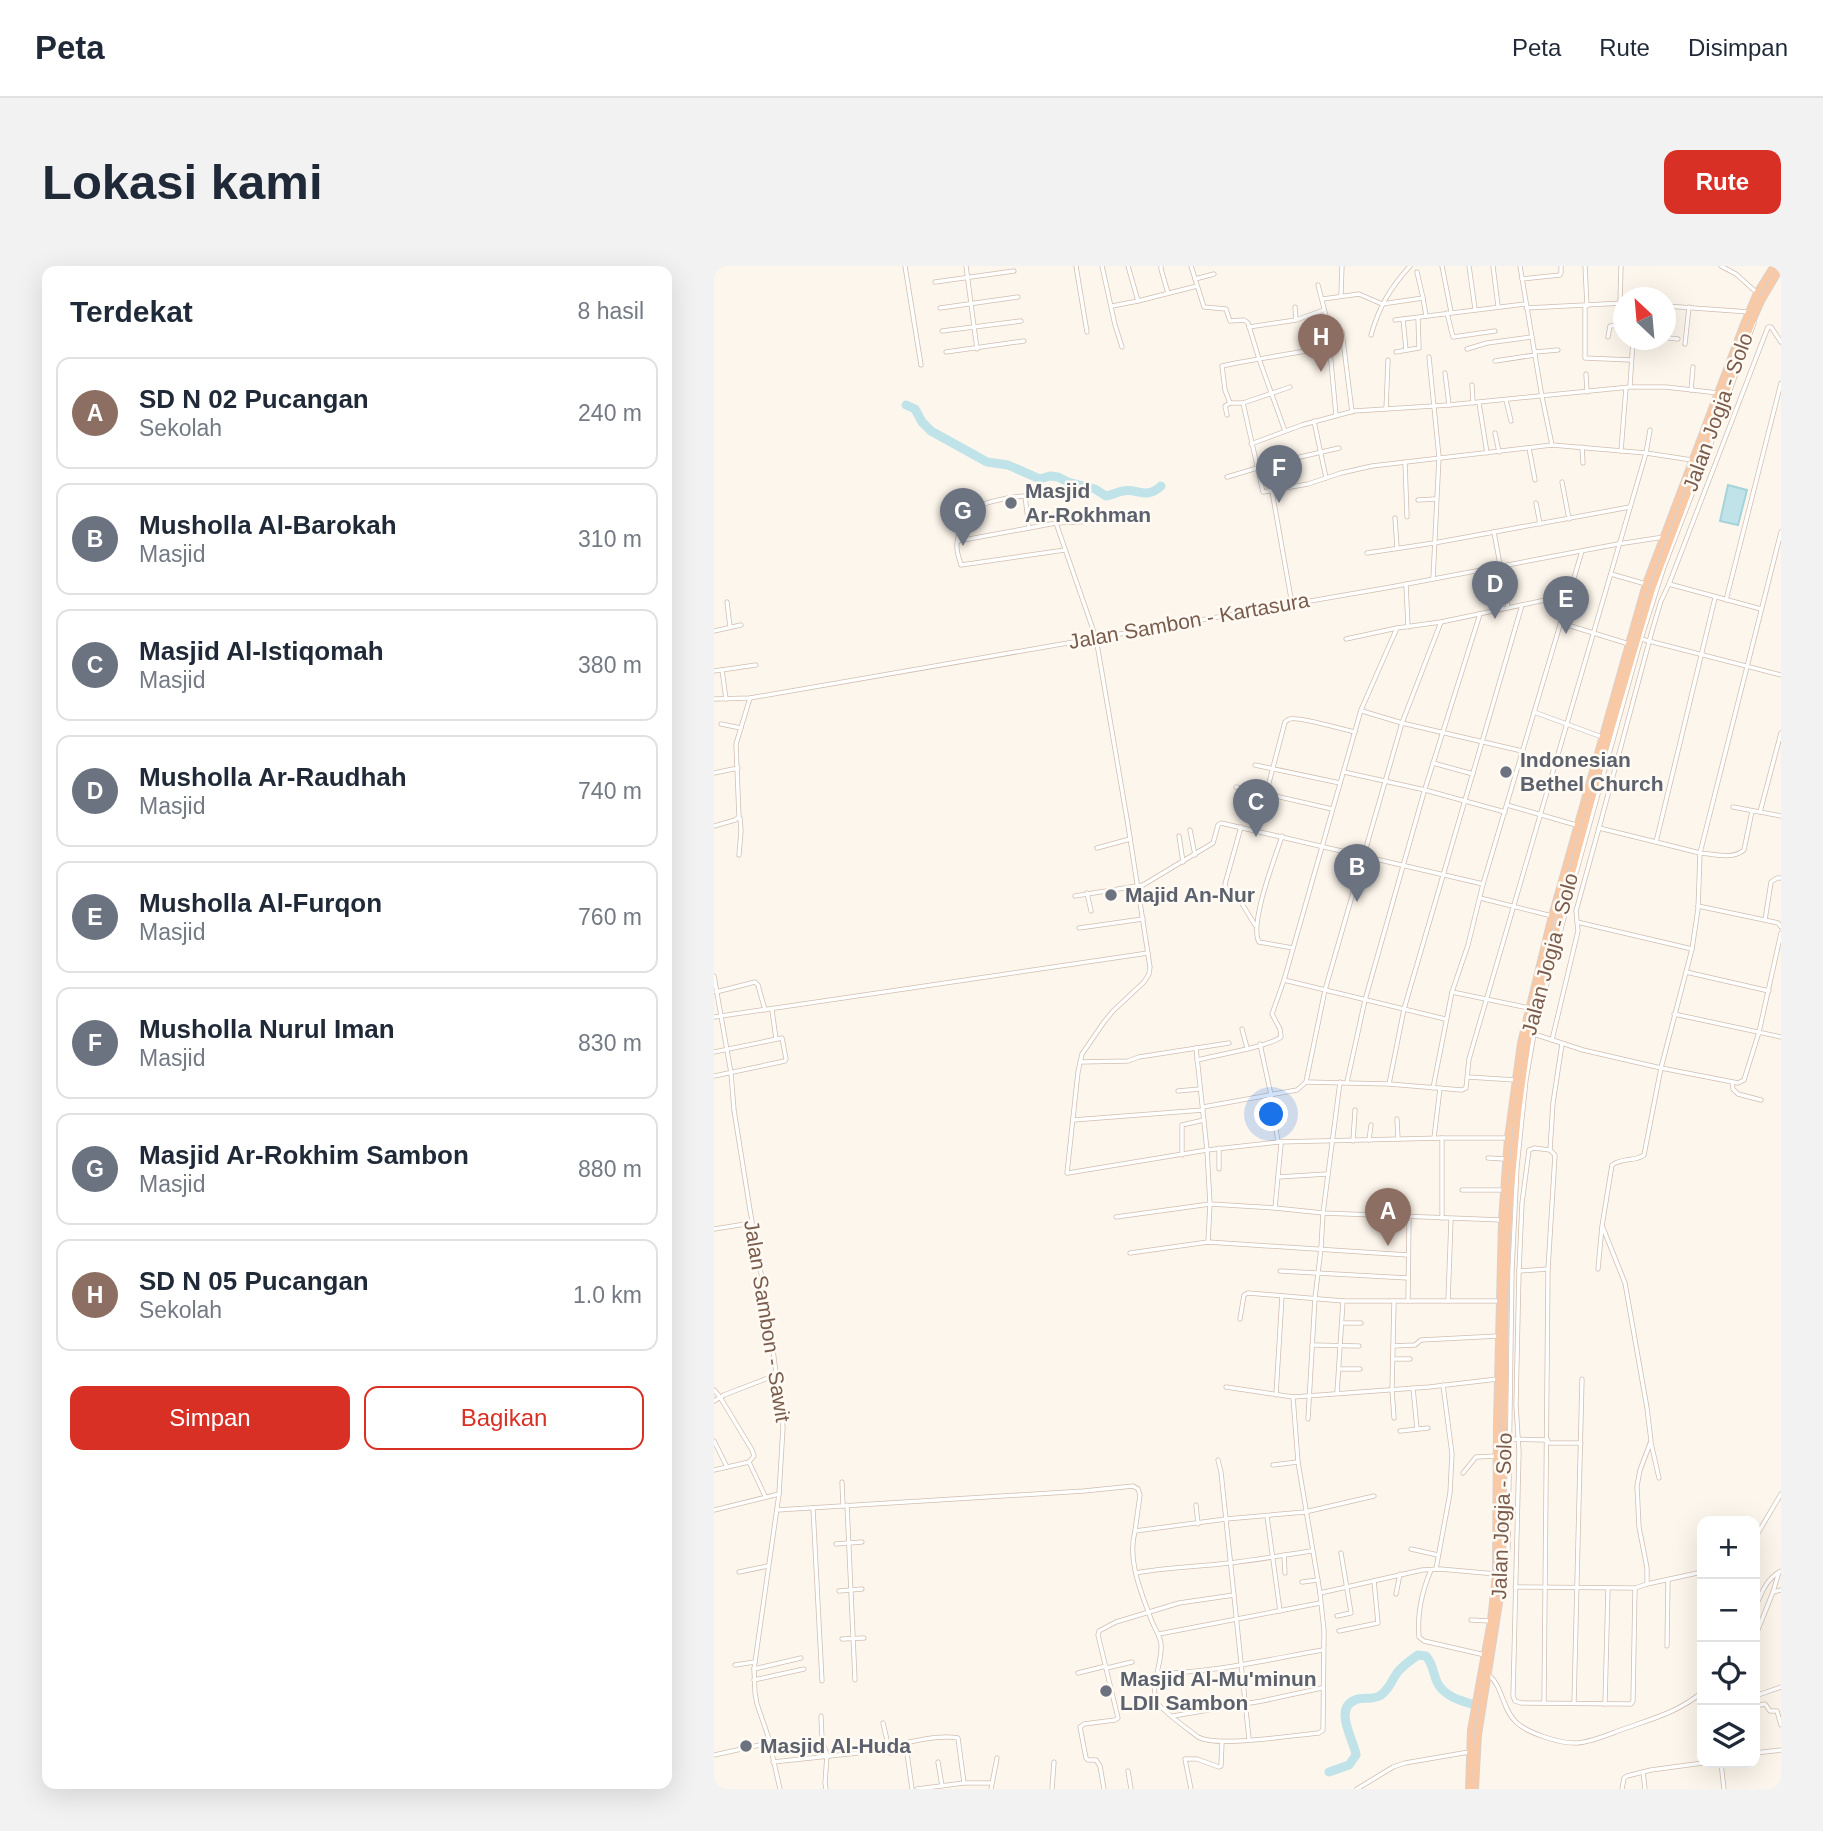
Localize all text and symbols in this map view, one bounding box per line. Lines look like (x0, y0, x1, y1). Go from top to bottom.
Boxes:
text: Peta (35, 29, 105, 66)
text: Peta (1512, 34, 1561, 61)
text: Rute (1599, 34, 1650, 61)
text: Disimpan (1688, 34, 1788, 61)
button: Rute (1664, 150, 1781, 214)
text: Lokasi kami (42, 155, 323, 209)
north arrow (1613, 287, 1676, 350)
text: Terdekat (70, 295, 193, 328)
text: 8 hasil (578, 298, 644, 324)
pin: H (1298, 314, 1344, 372)
street label: Jalan Jogja - Solo (1678, 329, 1757, 494)
text: SD N 02 Pucangan (139, 384, 369, 414)
text: A (87, 400, 103, 426)
text: 240 m (578, 400, 642, 426)
text: Sekolah (139, 415, 222, 441)
pin: F (1256, 445, 1302, 503)
place label: Masjid Ar-Rokhman (1025, 479, 1151, 526)
pin: G (940, 488, 986, 546)
marker: Masjid Ar-Rokhman (1003, 495, 1019, 511)
text: Musholla Al-Barokah (139, 510, 397, 540)
text: B (87, 526, 103, 552)
text: 310 m (578, 526, 642, 552)
text: Masjid (139, 541, 205, 567)
pin: D (1472, 561, 1518, 619)
pin: E (1543, 576, 1589, 634)
street label: Jalan Sambon - Kartasura (1067, 588, 1311, 653)
text: Masjid Al-Istiqomah (139, 636, 384, 666)
text: C (87, 652, 103, 678)
text: 380 m (578, 652, 642, 678)
text: Masjid (139, 667, 205, 693)
place label: Indonesian Bethel Church (1520, 748, 1664, 795)
text: Musholla Ar-Raudhah (139, 762, 407, 792)
marker: Indonesian Bethel Church (1498, 764, 1514, 780)
text: D (87, 778, 103, 804)
text: 740 m (578, 778, 642, 804)
pin: C (1233, 779, 1279, 837)
text: Masjid (139, 793, 205, 819)
pin: B (1334, 844, 1380, 902)
street label: Jalan Jogja - Solo (1517, 870, 1582, 1037)
place label: Majid An-Nur (1125, 883, 1255, 906)
marker: Majid An-Nur (1103, 887, 1119, 903)
text: Musholla Al-Furqon (139, 888, 382, 918)
text: E (87, 904, 103, 930)
text: 760 m (578, 904, 642, 930)
text: Masjid (139, 919, 205, 945)
text: Musholla Nurul Iman (139, 1014, 395, 1044)
text: F (88, 1030, 102, 1056)
text: 830 m (578, 1030, 642, 1056)
text: Masjid (139, 1045, 205, 1071)
your location (1254, 1097, 1288, 1131)
text: Masjid Ar-Rokhim Sambon (139, 1140, 469, 1170)
text: G (86, 1156, 104, 1182)
text: 880 m (578, 1156, 642, 1182)
text: Masjid (139, 1171, 205, 1197)
pin: A (1365, 1188, 1411, 1246)
street label: Jalan Sambon - Sawit (740, 1218, 795, 1424)
text: SD N 05 Pucangan (139, 1266, 369, 1296)
text: H (87, 1282, 103, 1308)
text: 1.0 km (573, 1282, 642, 1308)
text: Sekolah (139, 1297, 222, 1323)
button: Simpan (70, 1386, 350, 1450)
button: Bagikan (364, 1386, 644, 1450)
street label: Jalan Jogja - Solo (1487, 1432, 1516, 1600)
map controls (1697, 1516, 1760, 1768)
button: + (1697, 1516, 1760, 1579)
button: − (1697, 1579, 1760, 1642)
button: locate (1697, 1642, 1760, 1705)
place label: Masjid Al-Mu'minun LDII Sambon (1120, 1667, 1317, 1714)
marker: Masjid Al-Mu'minun LDII Sambon (1098, 1683, 1114, 1699)
button: layers (1697, 1705, 1760, 1768)
place label: Masjid Al-Huda (760, 1734, 911, 1757)
marker: Masjid Al-Huda (738, 1738, 754, 1754)

